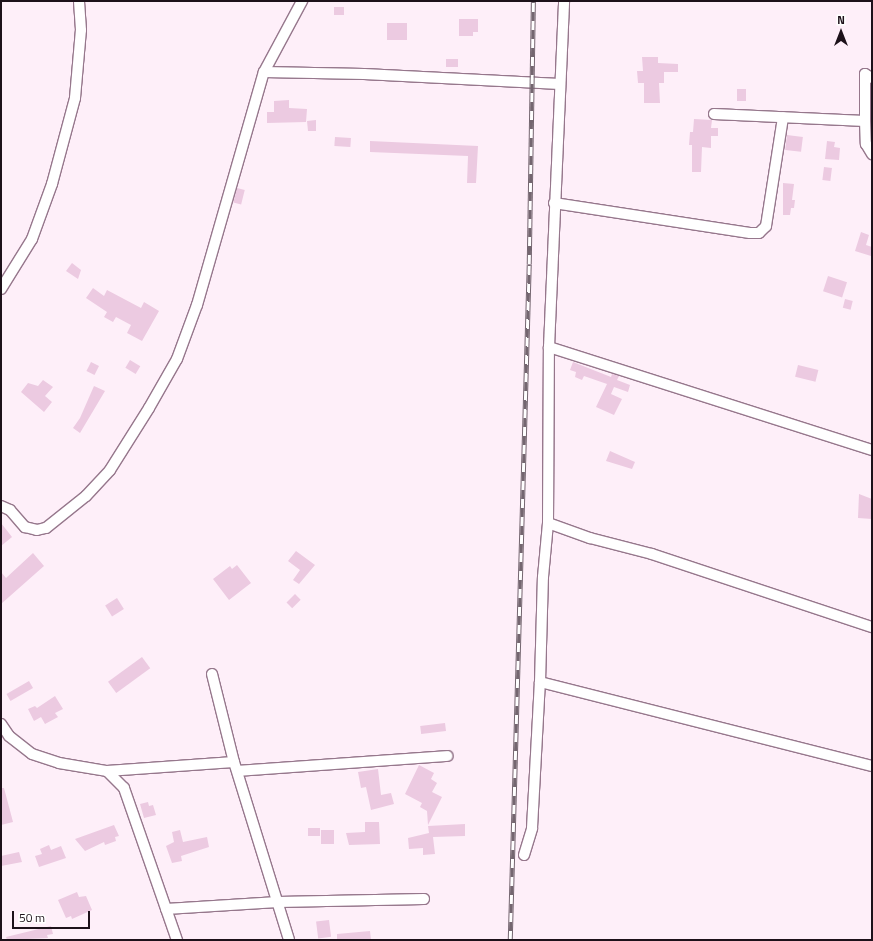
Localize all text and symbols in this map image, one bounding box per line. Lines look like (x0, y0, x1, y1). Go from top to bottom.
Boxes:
north arrow (821, 12, 861, 52)
text: N (837, 12, 845, 28)
scale bar (14, 903, 92, 929)
text: 50 m (19, 908, 45, 927)

